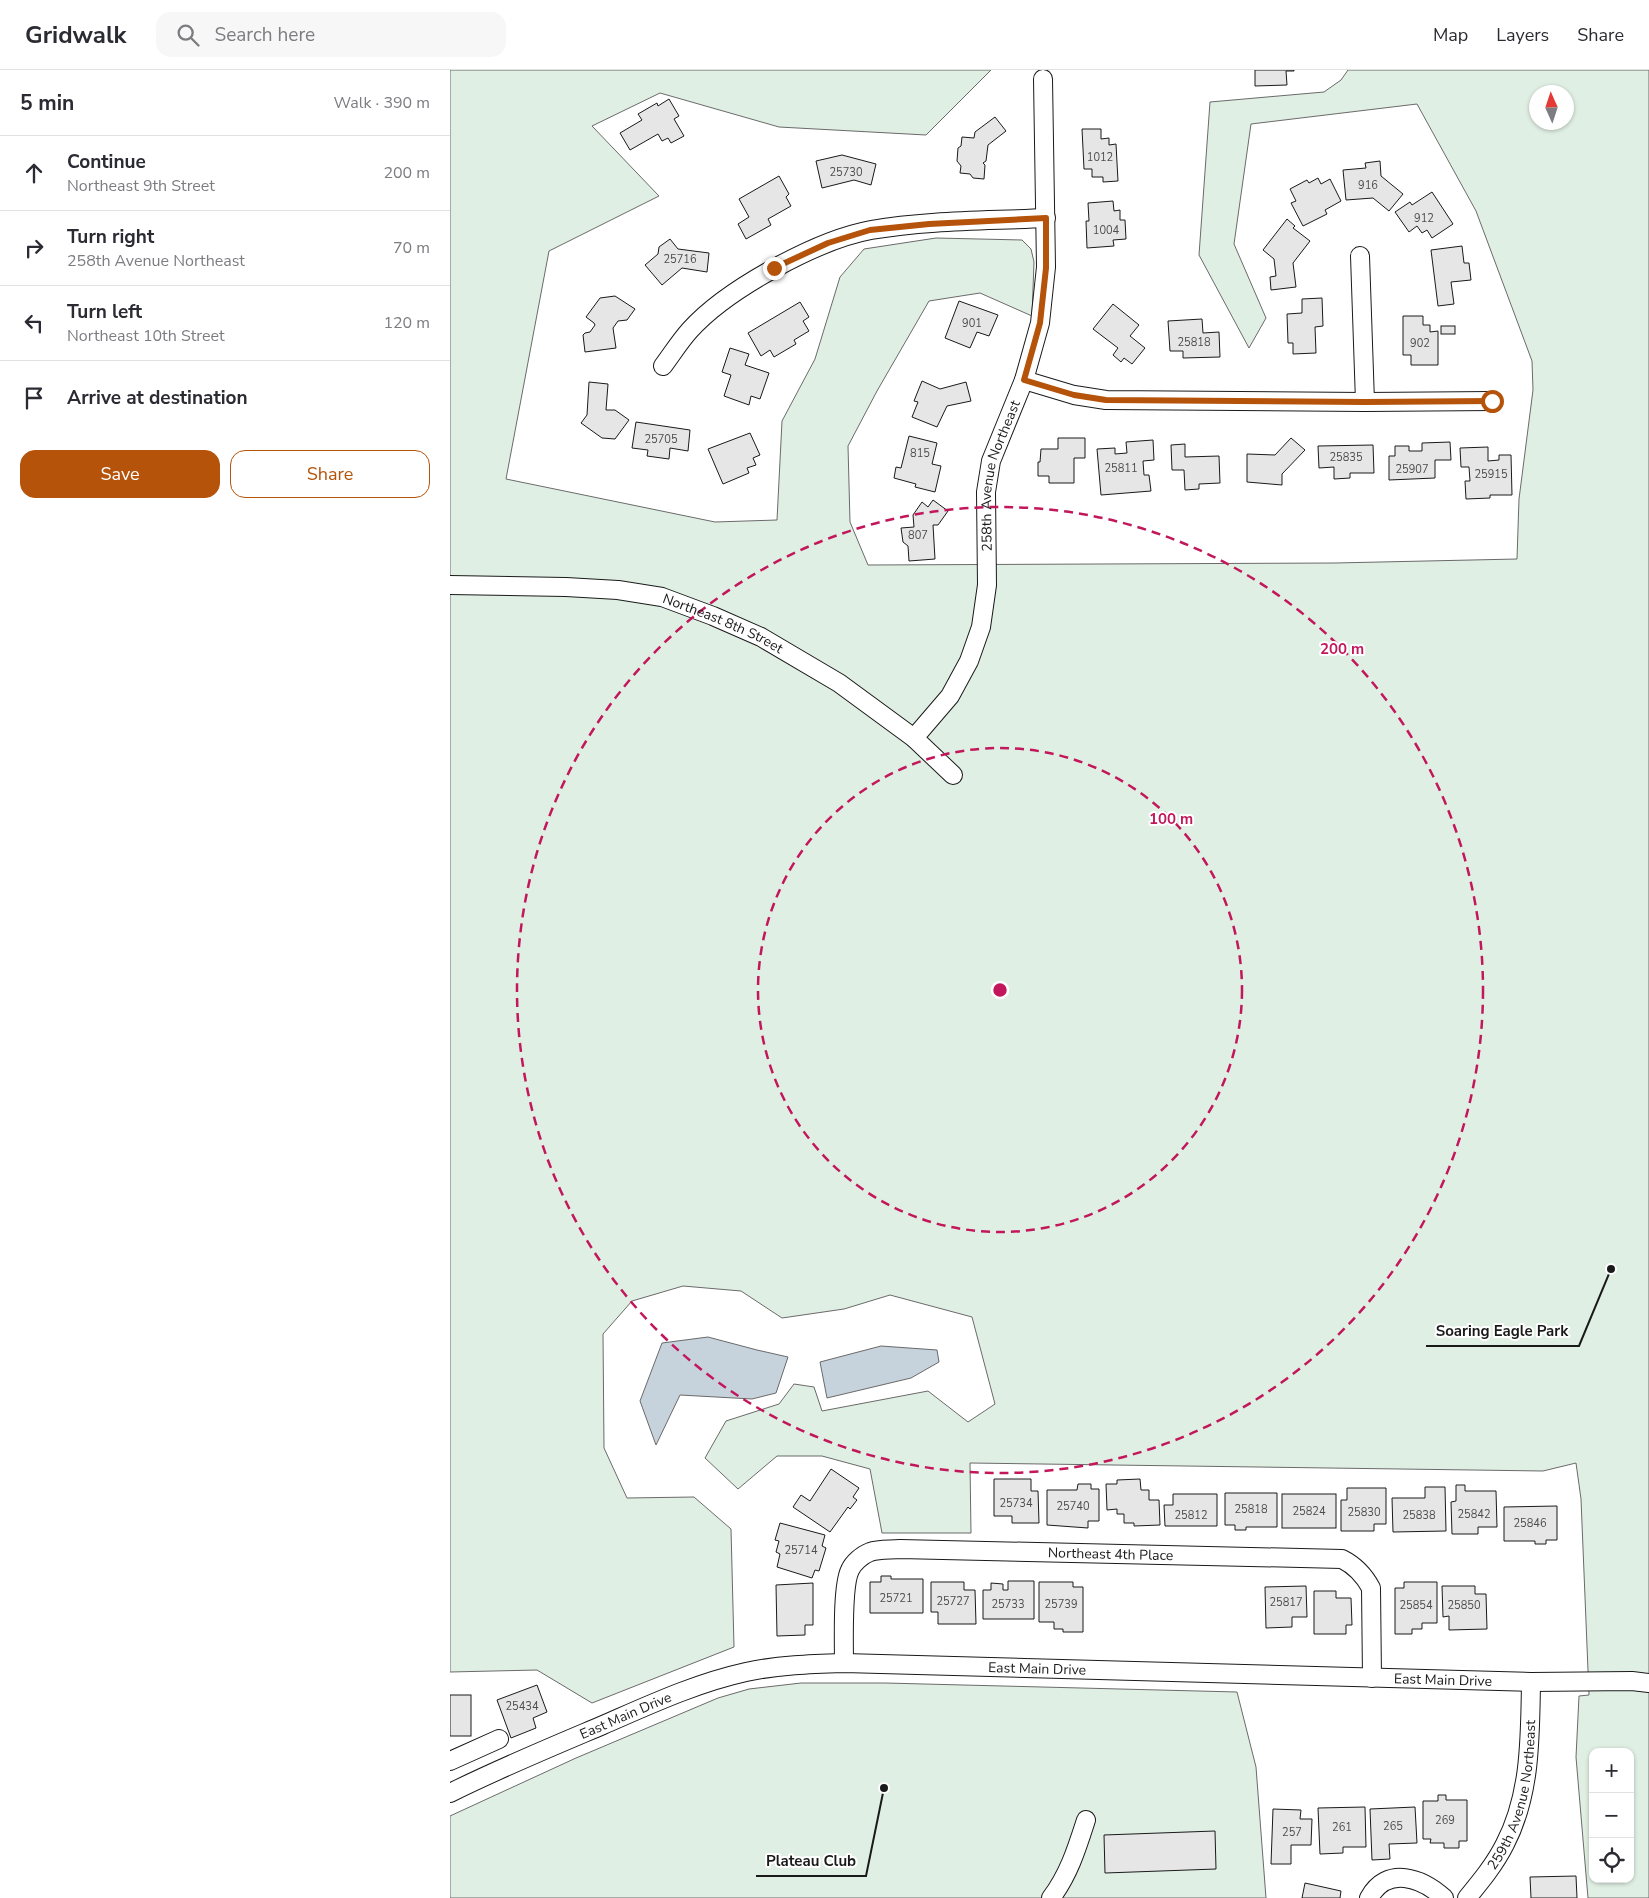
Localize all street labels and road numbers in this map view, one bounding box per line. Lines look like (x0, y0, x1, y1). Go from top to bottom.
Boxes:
street label: 258th Avenue Northeast (976, 397, 1024, 552)
street label: Northeast 8th Street (660, 589, 787, 658)
street label: Northeast 4th Place (1048, 1543, 1174, 1565)
street label: East Main Drive (988, 1657, 1086, 1679)
street label: East Main Drive (1394, 1669, 1492, 1690)
street label: East Main Drive (577, 1687, 674, 1743)
street label: 259th Avenue Northeast (1483, 1719, 1540, 1873)

